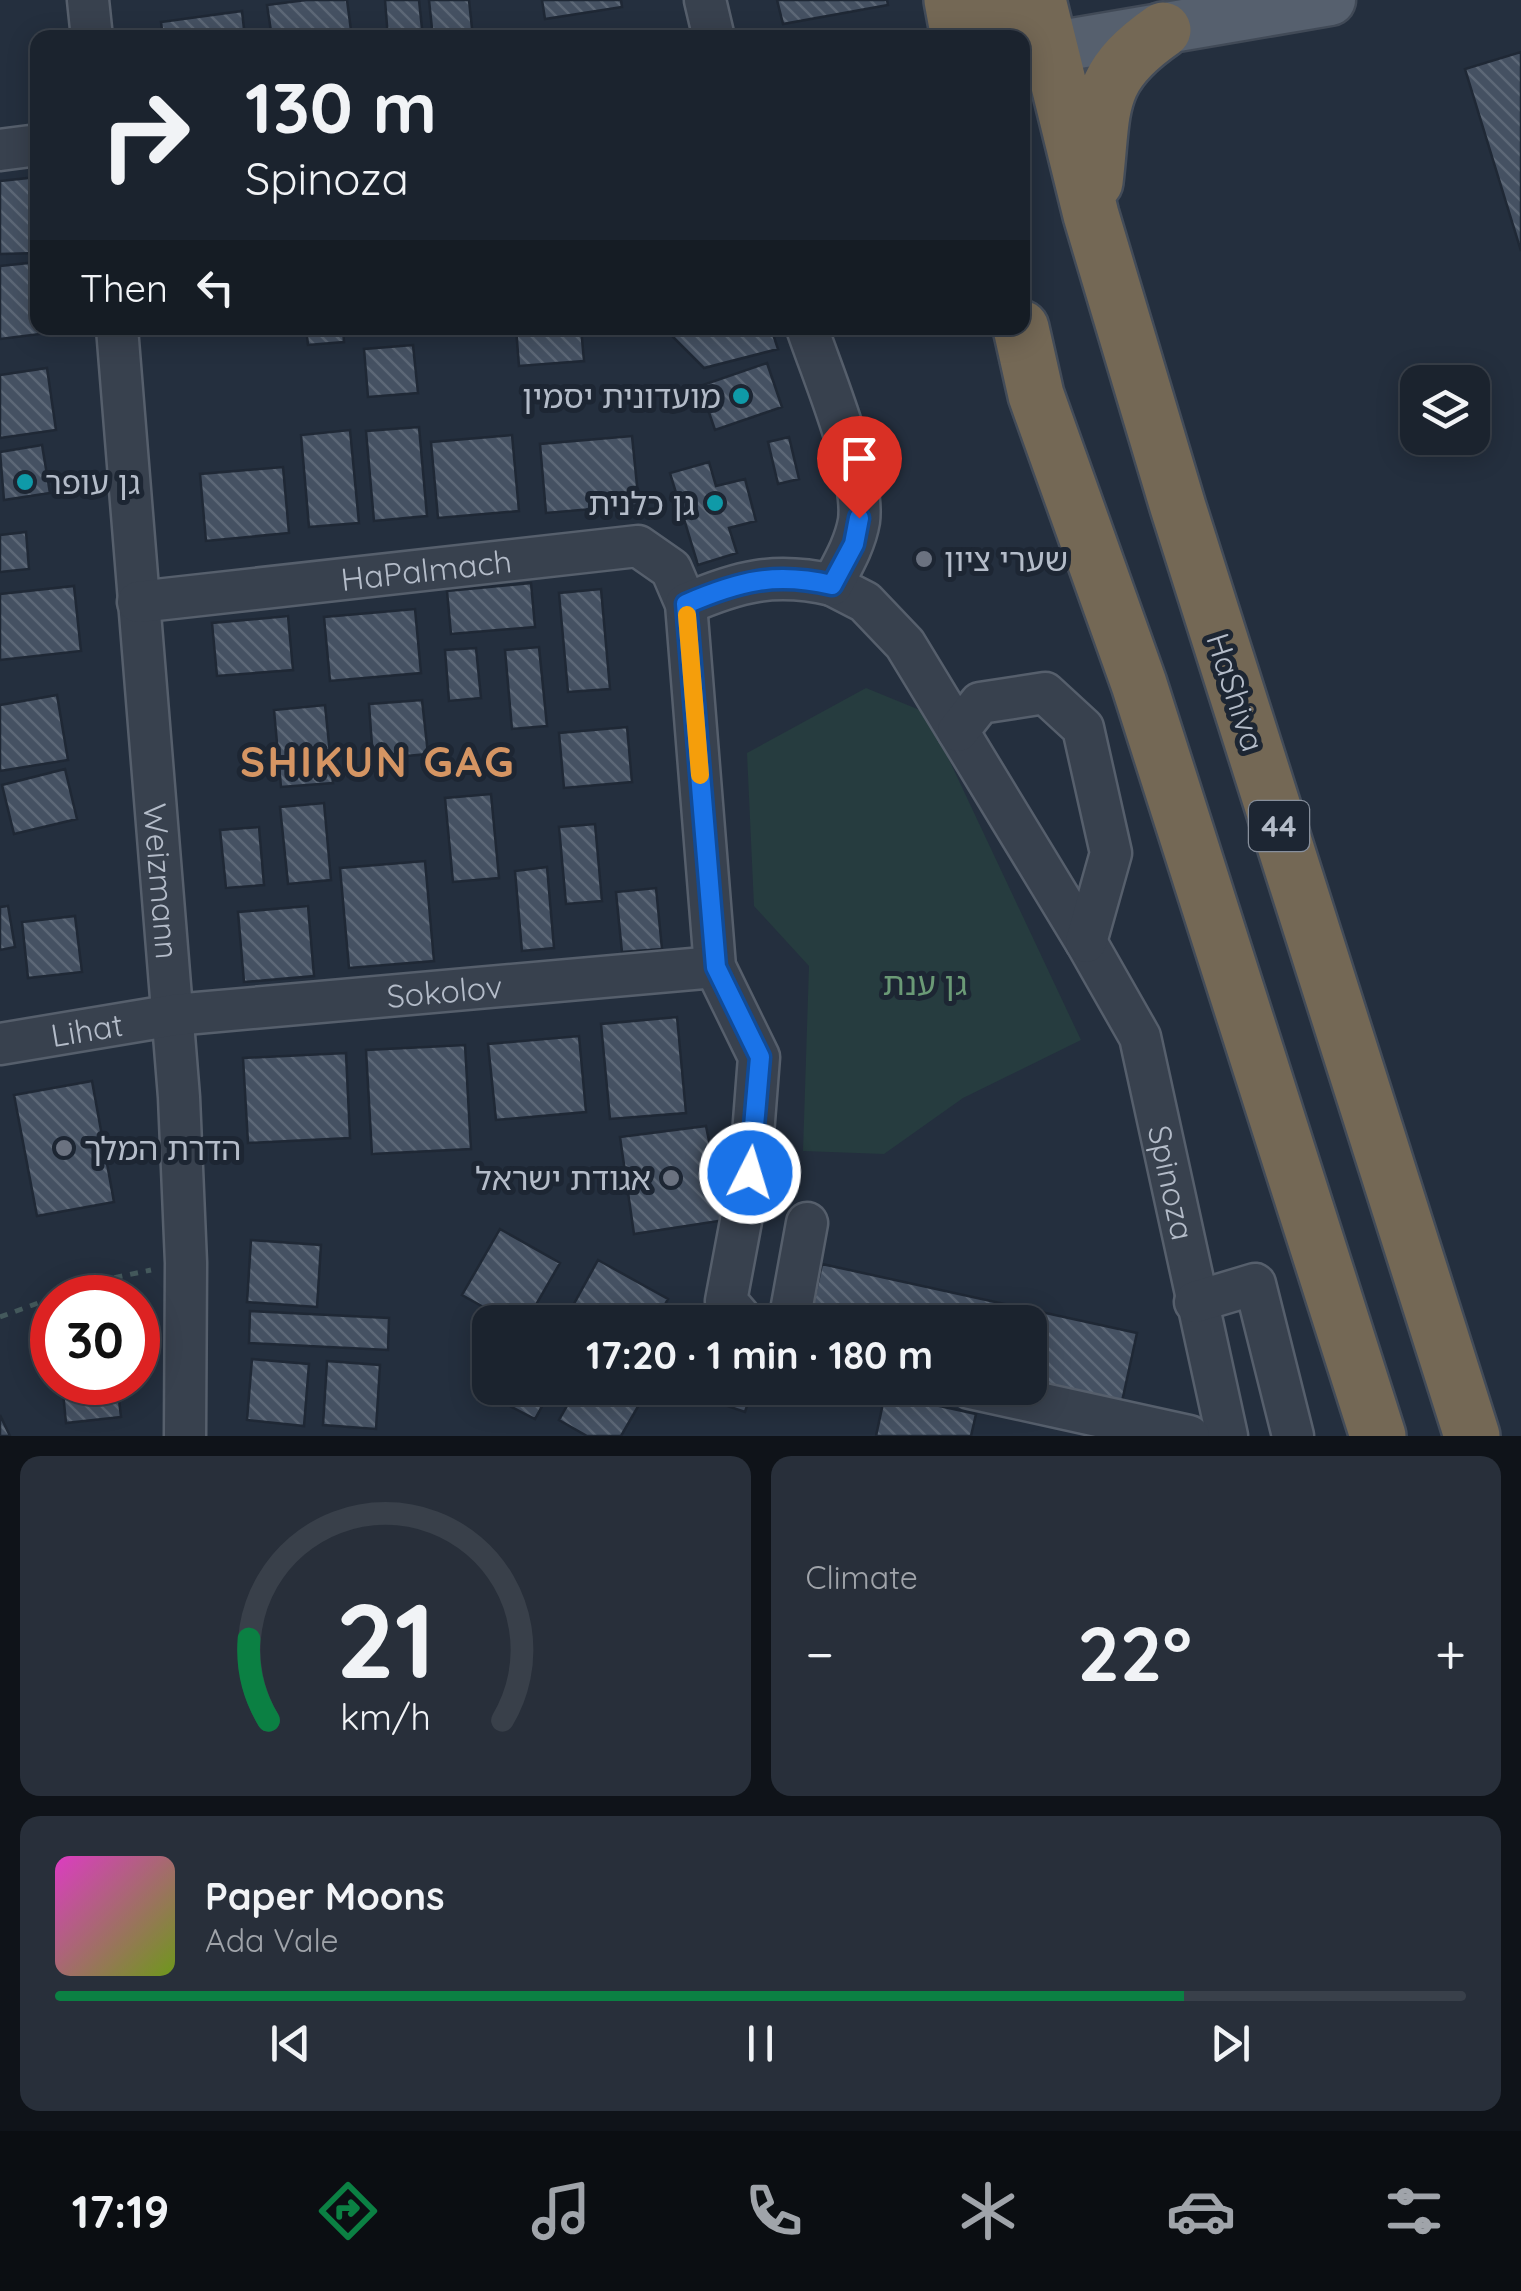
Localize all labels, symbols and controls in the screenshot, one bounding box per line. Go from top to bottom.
text: 130 m [245,63,437,151]
icon: right [80,70,210,200]
text: Spinoza [245,150,409,206]
icon: left [188,260,243,315]
text: Then [80,264,168,312]
map controls [1400,365,1490,455]
button: layers [1400,365,1490,455]
place label: מועדונית יסמין [522,376,721,416]
marker: מועדונית יסמין [730,385,752,407]
pin [817,416,902,519]
icon: arrive [832,431,887,486]
place label: גן עופר [45,462,140,502]
marker: גן עופר [14,471,36,493]
place label: גן כלנית [588,483,695,523]
marker: גן כלנית [704,492,726,514]
place label: שערי ציון [944,539,1068,579]
street label: HaPalmach [339,540,514,599]
marker: שערי ציון [913,548,935,570]
street label: HaShiva [1198,628,1274,756]
district label: SHIKUN GAG [240,735,516,788]
road number: 44 [1249,801,1309,851]
street label: Weizmann [135,802,188,961]
park label: גן ענת [883,963,967,1003]
street label: Sokolov [385,966,504,1016]
street label: Lihat [48,1004,126,1055]
position arrow [698,1121,802,1225]
street label: Spinoza [1140,1121,1204,1244]
place label: הדרת המלך [84,1128,241,1168]
marker: הדרת המלך [53,1137,75,1159]
place label: אגודת ישראל [475,1158,651,1198]
marker: אגודת ישראל [660,1167,682,1189]
speed limit sign: 30 [30,1275,160,1405]
text: 17:20 · 1 min · 180 m [586,1331,933,1379]
text: Climate [806,1557,918,1597]
text: 21 [335,1574,435,1704]
text: 22° [1077,1606,1192,1700]
text: − [806,1619,834,1688]
text: + [1435,1619,1466,1688]
text: km/h [340,1694,431,1739]
text: Paper Moons [205,1872,445,1920]
text: Ada Vale [205,1920,339,1960]
icon: previous [263,2016,318,2071]
icon: pause [733,2016,788,2071]
icon: next [1203,2016,1258,2071]
icon: directions [313,2176,383,2246]
icon: music [526,2176,596,2246]
icon: phone [739,2176,809,2246]
icon: climate [953,2176,1023,2246]
icon: car [1166,2176,1236,2246]
icon: filters [1379,2176,1449,2246]
text: 17:19 [72,2183,169,2239]

